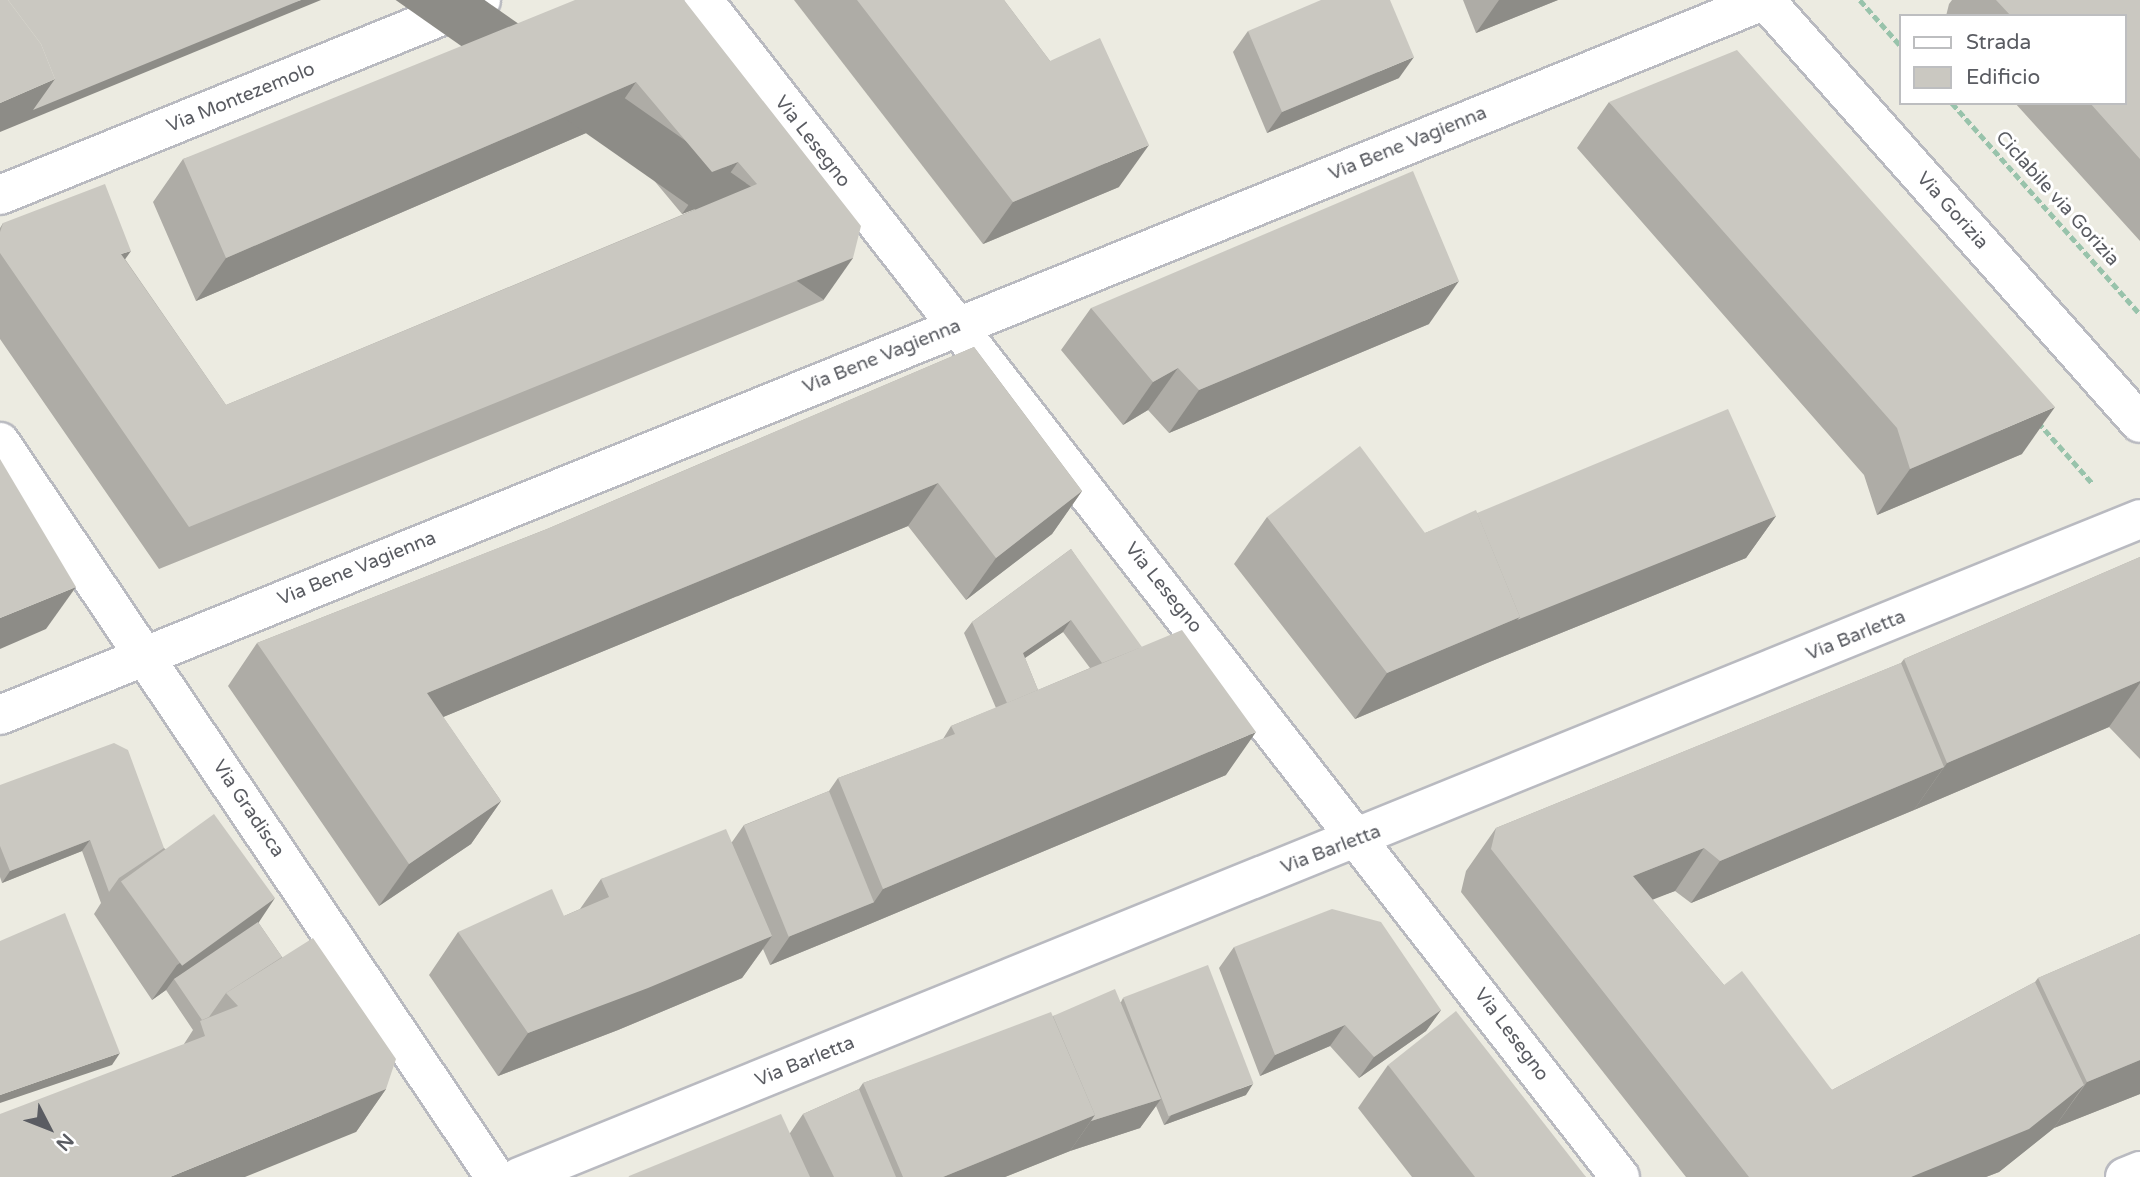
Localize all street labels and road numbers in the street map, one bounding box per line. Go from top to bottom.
street label: Via Montezemolo [164,58,318,138]
street label: Via Lesegno [769,92,855,192]
street label: Via Bene Vagienna [1326,102,1490,186]
street label: Ciclabile via Gorizia [1990,127,2124,271]
street label: Via Gorizia [1911,168,1993,254]
street label: Via Bene Vagienna [800,315,964,399]
street label: Via Bene Vagienna [275,527,439,611]
street label: Via Lesegno [1120,538,1206,638]
street label: Via Barletta [1803,606,1909,666]
street label: Via Gradisca [207,756,289,862]
street label: Via Barletta [1278,821,1384,879]
street label: Via Lesegno [1469,984,1553,1086]
street label: Via Barletta [752,1032,858,1092]

